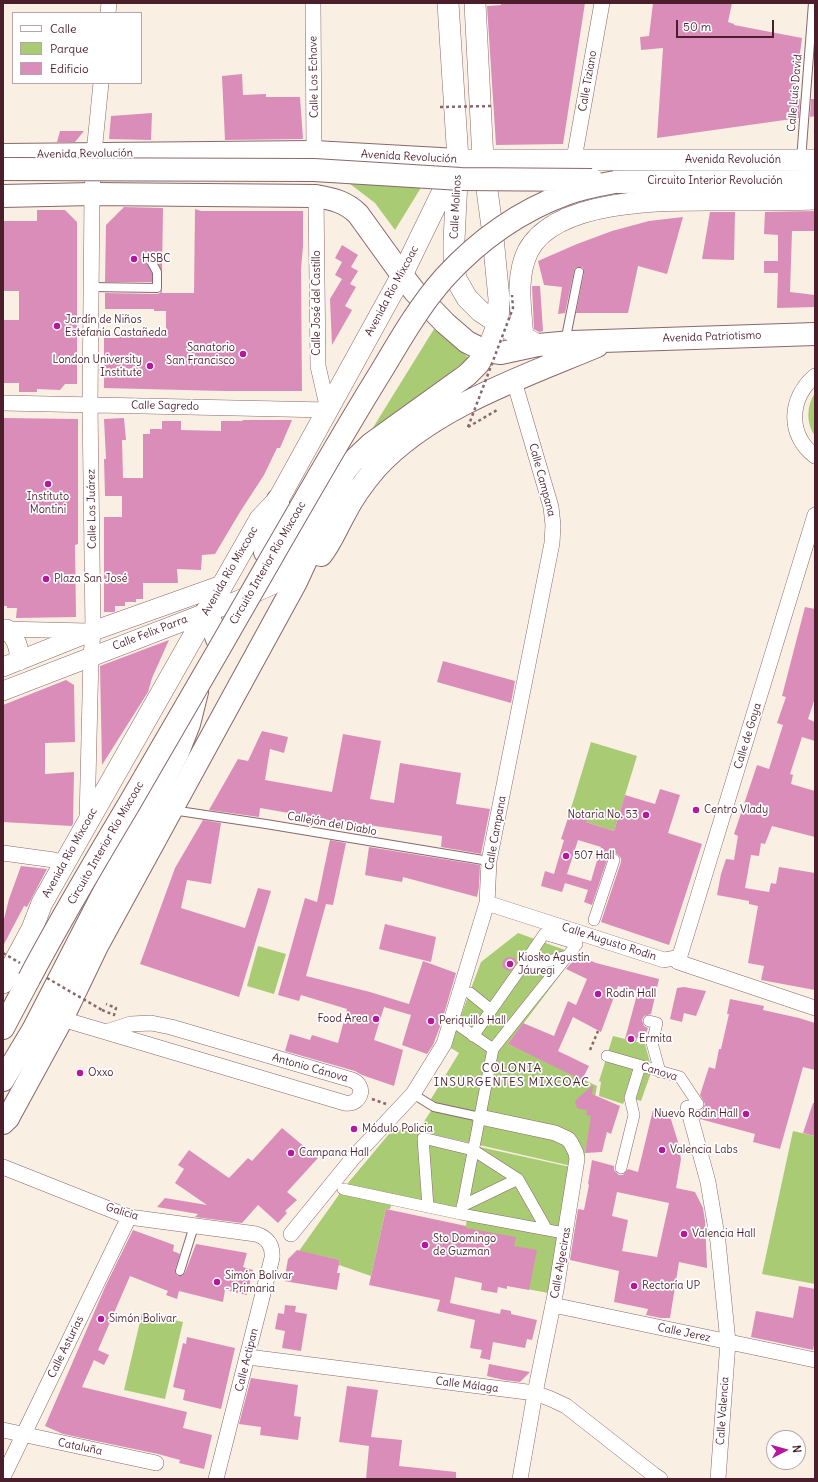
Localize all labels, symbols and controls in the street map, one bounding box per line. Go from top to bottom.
legend [12,12,142,84]
scale bar [678,12,776,38]
text: 50 m [683,19,711,34]
text: Calle [50,21,77,36]
street label: Calle Los Echave [307,36,321,118]
text: Parque [50,41,89,56]
street label: Calle Tiziano [576,49,600,113]
street label: Calle Luis David [785,54,805,132]
text: Edificio [50,61,89,76]
street label: Avenida Revolución [37,147,133,161]
street label: Avenida Revolución [361,148,457,166]
street label: Avenida Revolución [685,153,781,167]
street label: Calle Molinos [448,174,464,240]
street label: Circuito Interior Revolución [647,174,783,188]
street label: Avenida Río Mixcoac [363,243,421,339]
street label: Calle José del Castillo [310,250,324,356]
place label: HSBC [142,252,170,266]
marker: HSBC [129,254,139,264]
place label: Jardín de Niños Estefanía Castañeda [65,313,167,339]
marker: Jardín de Niños Estefanía Castañeda [52,321,62,331]
street label: Avenida Patriotismo [662,329,762,345]
place label: Sanatorio San Francisco [166,341,235,367]
marker: Sanatorio San Francisco [238,349,248,359]
place label: London University Institute [53,353,142,379]
marker: London University Institute [145,361,155,371]
street label: Calle Sagredo [131,399,199,413]
street label: Calle Campana [526,442,558,518]
street label: Calle Los Juárez [85,469,99,549]
marker: Instituto Montini [43,479,53,489]
place label: Instituto Montini [27,490,69,516]
street label: Circuito Interior Río Mixcoac [227,499,309,627]
street label: Avenida Río Mixcoac [199,524,261,618]
place label: Plaza San José [54,572,128,586]
marker: Plaza San José [41,574,51,584]
street label: Calle Felix Parra [111,613,189,653]
street label: Calle de Goya [732,701,764,771]
street label: Circuito Interior Río Mixcoac [65,779,147,907]
street label: Calle Campana [483,795,509,871]
place label: Centro Vlady [704,803,768,817]
marker: Centro Vlady [691,805,701,815]
street label: Avenida Río Mixcoac [40,806,100,900]
place label: Notaria No. 53 [567,808,638,822]
street label: Callejón del Diablo [286,810,378,838]
marker: Notaria No. 53 [641,810,651,820]
place label: 507 Hall [574,849,615,863]
marker: 507 Hall [561,851,571,861]
street label: Calle Augusto Rodin [560,920,658,964]
place label: Kiosko Agustín Jáuregi [518,951,590,977]
marker: Kiosko Agustín Jáuregi [505,959,515,969]
place label: Rodin Hall [606,987,656,1001]
marker: Rodin Hall [593,989,603,999]
place label: Food Area [317,1012,368,1026]
marker: Food Area [371,1014,381,1024]
place label: Periquillo Hall [439,1014,506,1028]
marker: Periquillo Hall [426,1016,436,1026]
place label: Ermita [639,1032,672,1046]
marker: Ermita [626,1034,636,1044]
street label: Antonio Cánova [271,1051,349,1085]
street label: Canova [639,1060,679,1084]
district label: COLONIA INSURGENTES MIXCOAC [434,1062,590,1090]
place label: Oxxo [88,1066,113,1080]
marker: Oxxo [75,1068,85,1078]
place label: Nuevo Rodin Hall [654,1107,738,1121]
marker: Nuevo Rodin Hall [741,1109,751,1119]
place label: Módulo Policia [362,1122,433,1136]
marker: Módulo Policia [349,1124,359,1134]
place label: Valencia Labs [670,1143,738,1157]
marker: Valencia Labs [657,1145,667,1155]
place label: Campana Hall [299,1146,369,1160]
marker: Campana Hall [286,1148,296,1158]
street label: Galicia [104,1201,140,1223]
street label: Calle Algeciras [548,1226,574,1300]
place label: Valencia Hall [692,1227,756,1241]
marker: Valencia Hall [679,1229,689,1239]
place label: Sto Domingo de Guzman [433,1232,496,1258]
marker: Sto Domingo de Guzman [420,1240,430,1250]
place label: Simón Bolivar - Primaria [225,1269,293,1295]
marker: Simón Bolivar - Primaria [212,1277,222,1287]
place label: Rectoría UP [642,1279,700,1293]
marker: Rectoría UP [629,1281,639,1291]
place label: Simón Bolivar [109,1312,177,1326]
street label: Calle Asturias [45,1314,87,1380]
marker: Simón Bolivar [96,1314,106,1324]
street label: Calle Jerez [656,1321,712,1345]
street label: Calle Actipan [233,1327,261,1393]
street label: Calle Málaga [435,1375,499,1395]
street label: Calle Valencia [714,1376,732,1446]
north arrow [766,1430,806,1470]
street label: Cataluña [57,1436,103,1458]
text: N [790,1444,804,1453]

